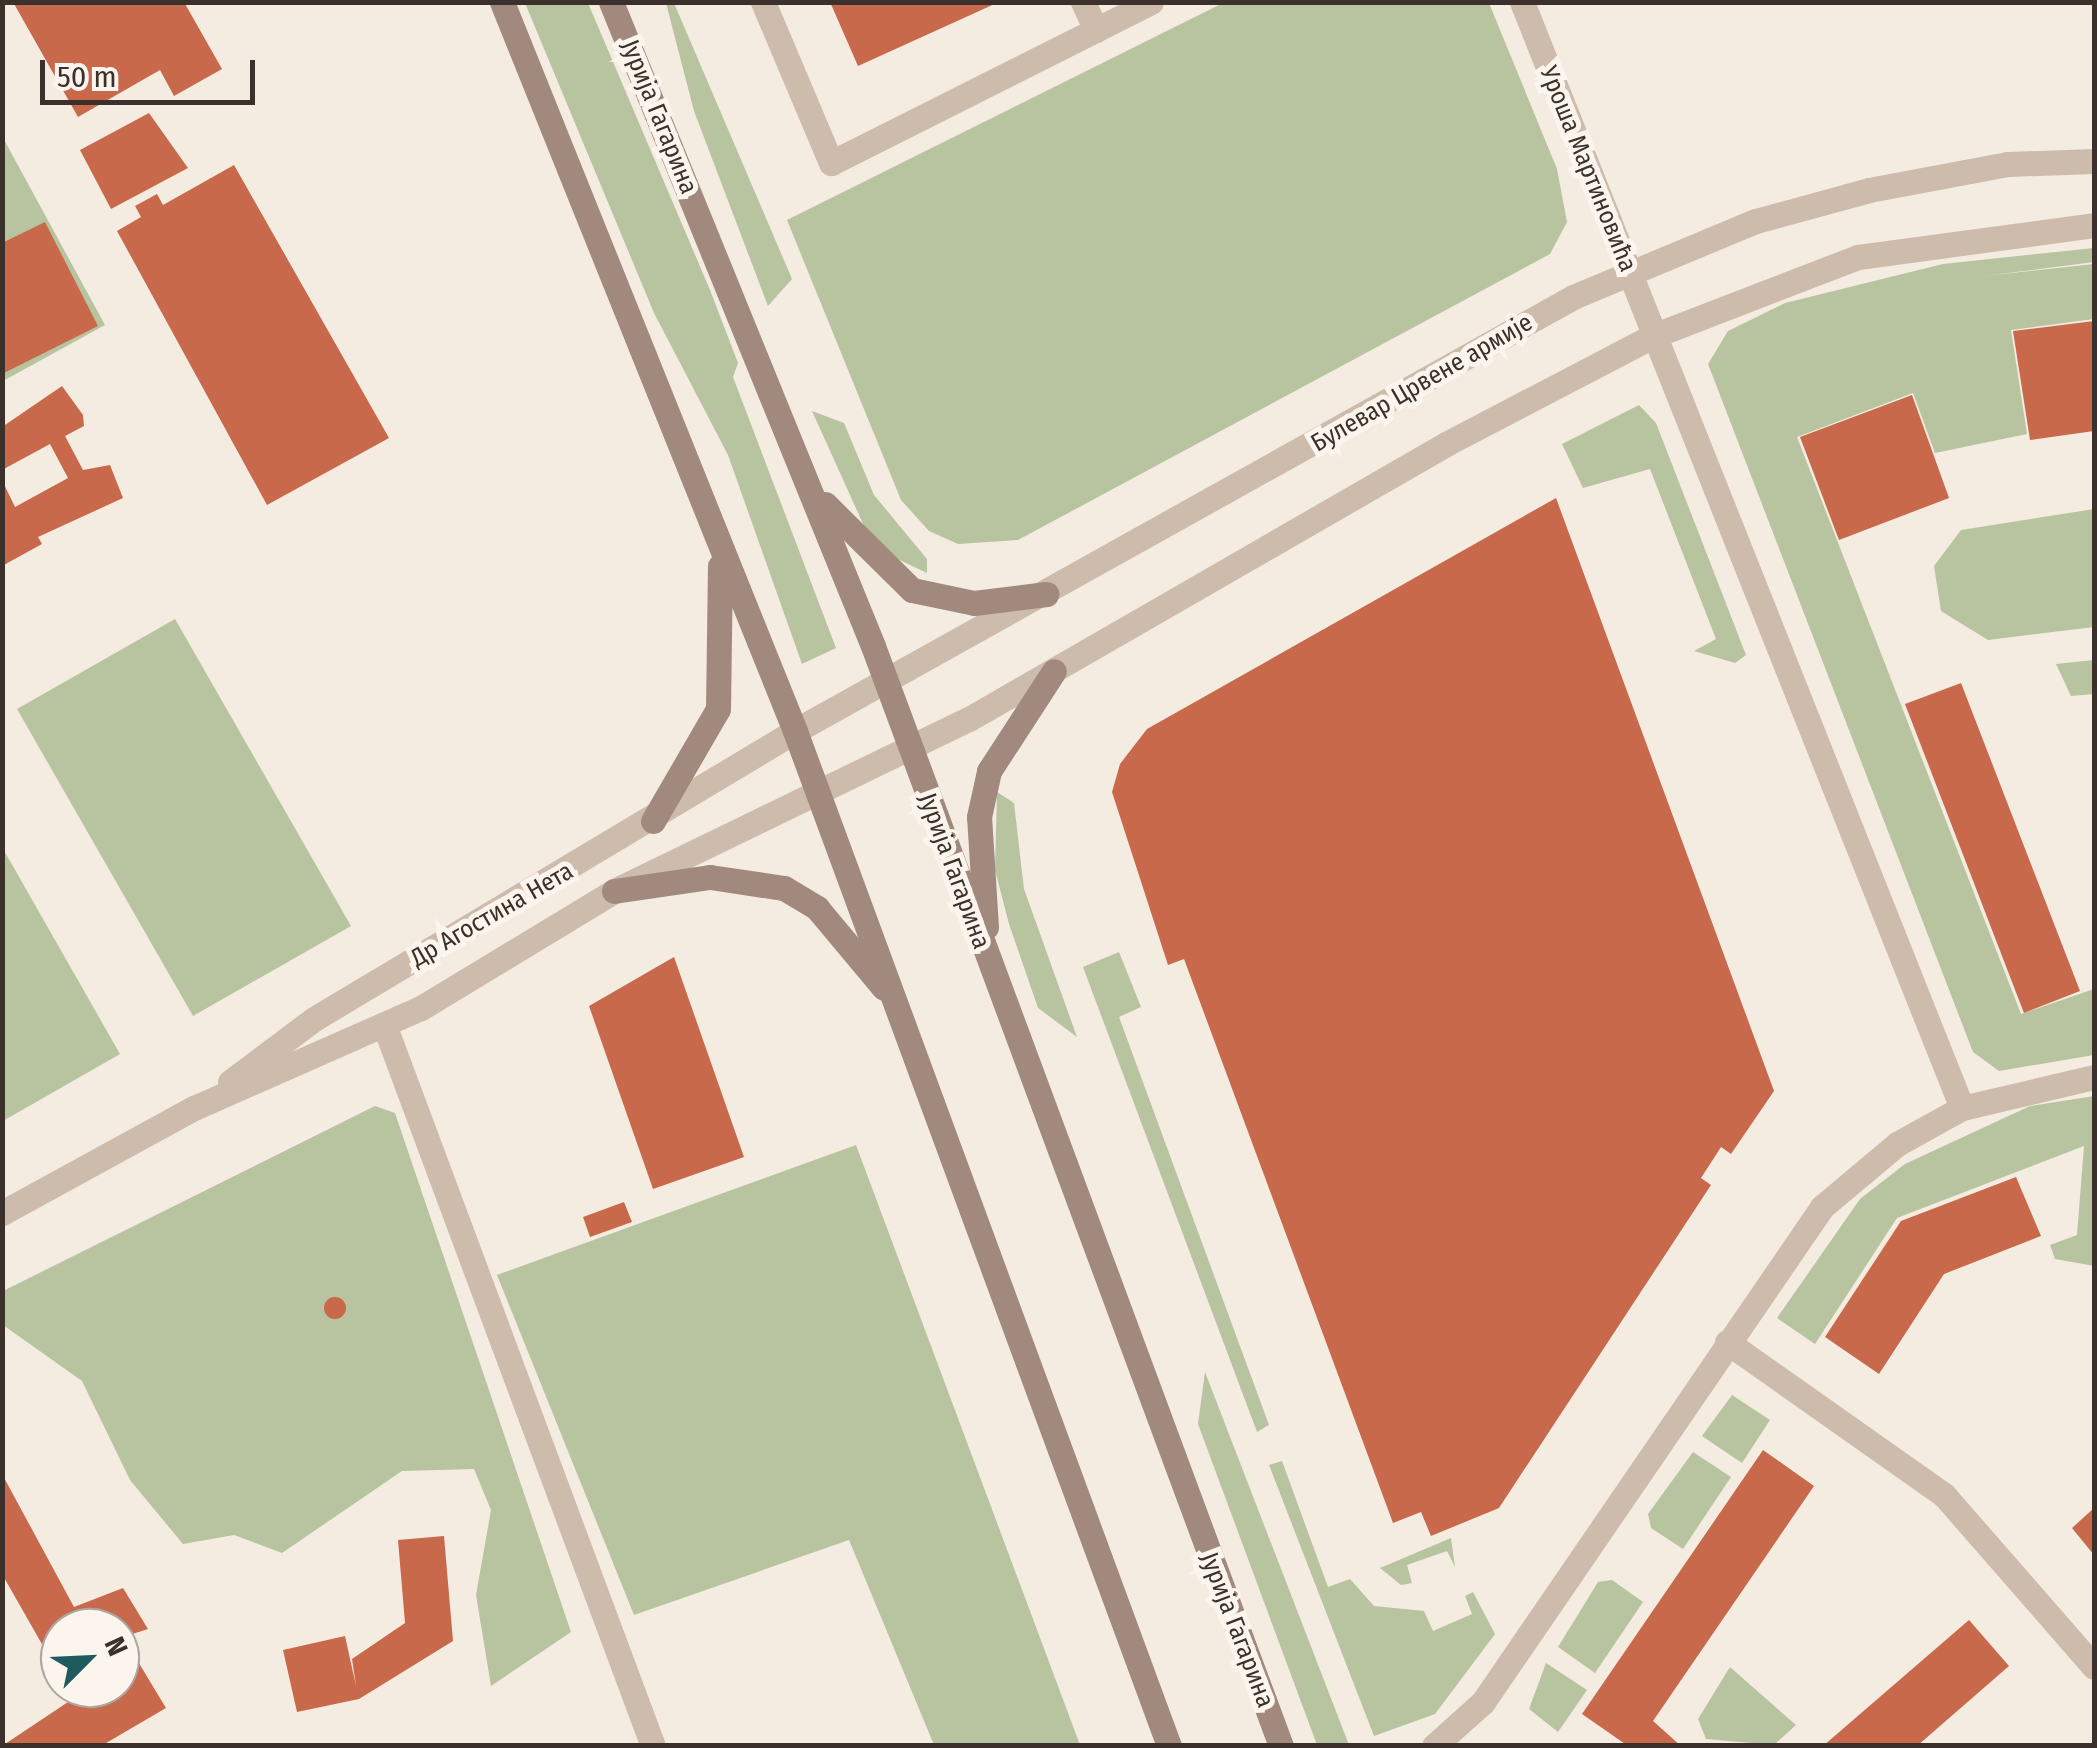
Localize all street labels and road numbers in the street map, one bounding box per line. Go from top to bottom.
street label: Јурија Гагарина [614,36,704,198]
street label: Уроша Мартиновића [1533,62,1643,276]
street label: Булевар Црвене армије [1306,307,1538,459]
street label: Јурија Гагарина [912,789,996,953]
street label: Др Агостина Нета [405,856,579,974]
street label: Јурија Гагарина [1194,1548,1280,1712]

